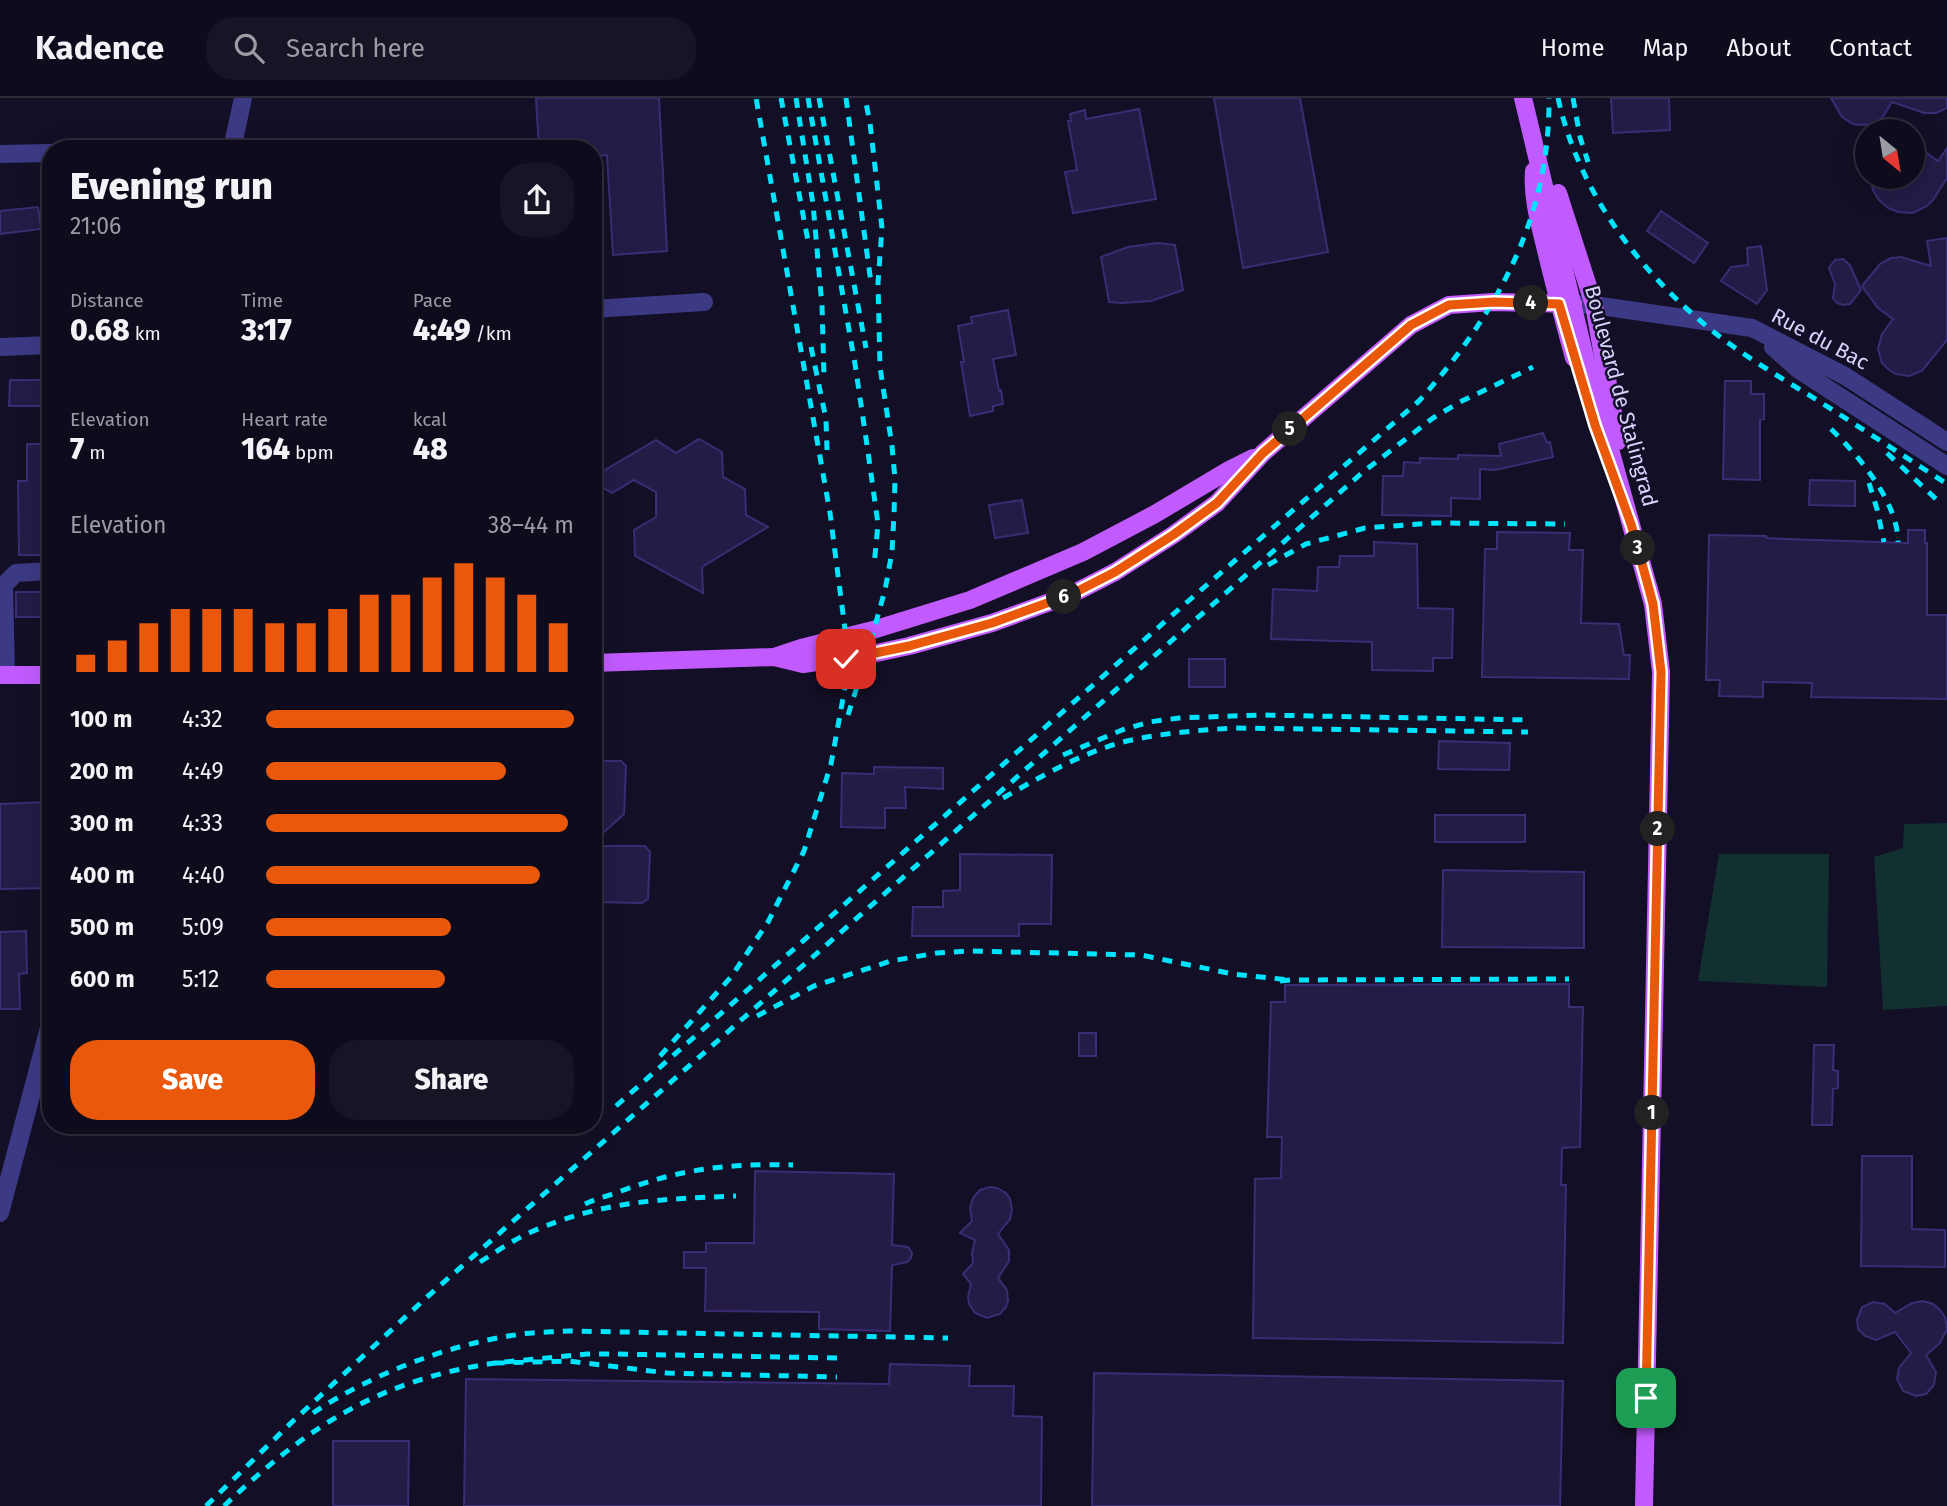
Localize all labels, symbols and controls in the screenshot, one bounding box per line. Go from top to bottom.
search box [206,17,696,80]
text: Kadence [35,28,164,68]
icon: search [230,29,268,67]
text: Search here [286,33,425,64]
text: Home [1541,34,1605,62]
text: Map [1643,34,1689,62]
text: About [1727,34,1791,62]
text: Contact [1829,34,1912,62]
north arrow [1855,119,1925,189]
map controls [1855,119,1925,189]
text: Evening run [70,163,273,209]
button: share [500,163,574,237]
text: 21:06 [70,212,121,240]
street label: Boulevard de Stalingrad [1579,283,1663,509]
pin: 4 [1514,286,1548,320]
text: Distance [70,289,144,312]
text: Time [241,289,283,312]
text: Pace [413,289,452,312]
text: 4 [1525,291,1536,314]
street label: Rue du Bac [1767,303,1873,375]
text: 0.68 [70,312,130,348]
text: 3:17 [241,312,292,348]
text: 4:49 [413,312,471,348]
text: km [130,322,161,345]
text: /km [471,322,512,345]
text: Elevation [70,408,150,431]
text: Heart rate [241,408,328,431]
text: kcal [413,408,447,431]
pin: 5 [1272,412,1308,446]
text: 5 [1284,417,1295,440]
text: 7 [70,431,84,467]
text: 164 [241,431,290,467]
text: 48 [413,431,448,467]
text: m [84,441,106,464]
text: bpm [290,441,334,464]
text: Elevation [70,511,166,539]
text: 38–44 m [488,511,574,539]
pin: 3 [1620,531,1656,566]
text: 3 [1633,536,1642,559]
pin: 6 [1046,580,1082,614]
text: 6 [1058,585,1069,608]
pin [816,629,876,689]
icon: check [827,640,865,678]
text: 100 m [70,705,132,733]
text: 4:32 [182,705,223,733]
text: 200 m [70,757,134,785]
text: 4:49 [182,757,224,785]
text: 300 m [70,809,134,837]
text: 4:33 [182,809,223,837]
pin: 2 [1640,812,1676,846]
text: 2 [1653,817,1662,840]
text: 400 m [70,861,135,889]
text: 4:40 [182,861,225,889]
text: 500 m [70,913,134,941]
text: 5:09 [182,913,224,941]
text: 600 m [70,965,135,993]
text: 5:12 [182,965,219,993]
button: Save [70,1040,315,1120]
button: Share [329,1040,574,1120]
pin: 1 [1634,1096,1670,1130]
text: 1 [1647,1101,1656,1124]
pin [1616,1368,1676,1428]
icon: arrive [1627,1379,1665,1417]

